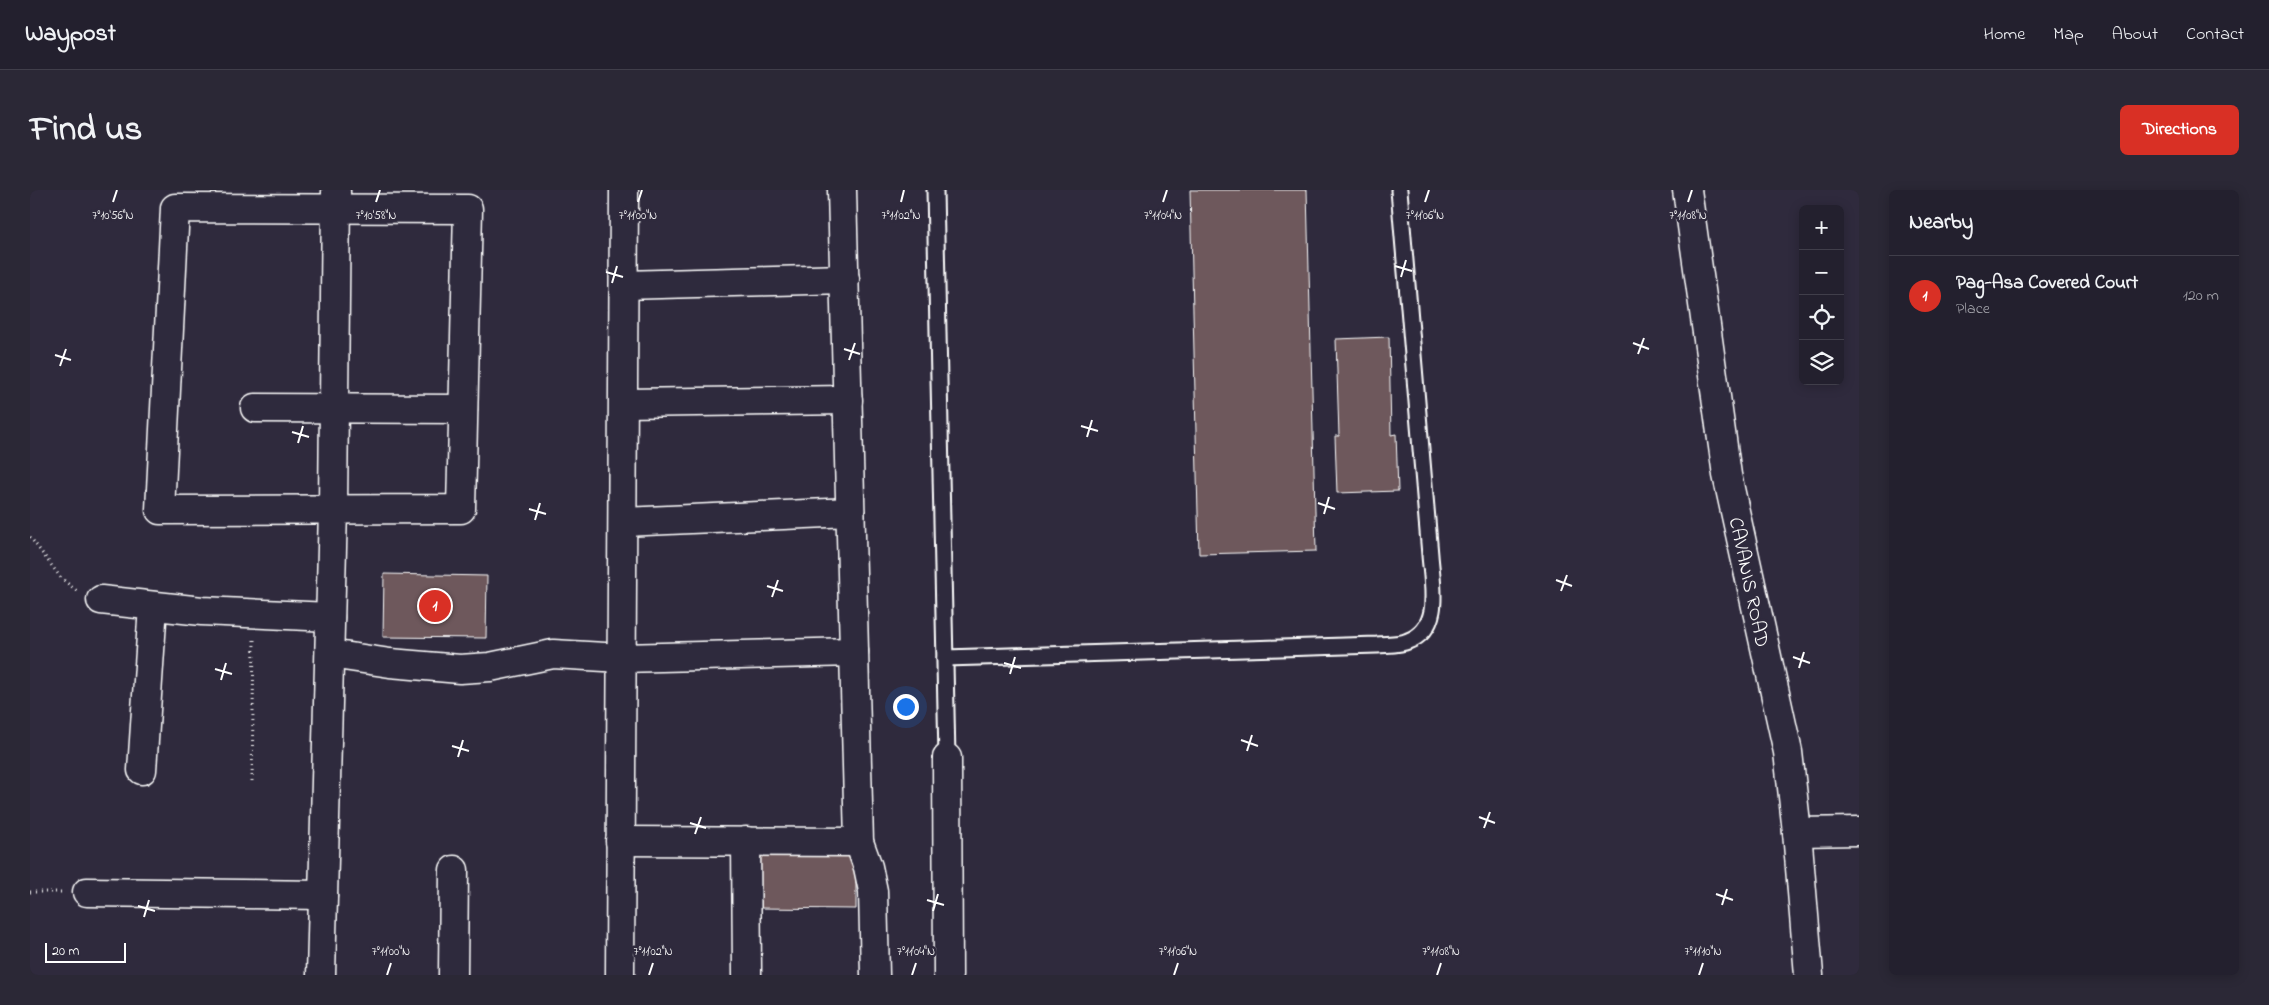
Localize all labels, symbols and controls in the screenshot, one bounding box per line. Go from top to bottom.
text: Waypost [25,17,116,52]
text: Home [1984,22,2025,48]
text: Map [2053,22,2084,48]
text: About [2112,22,2158,48]
text: Contact [2186,22,2244,48]
text: Find us [30,105,142,156]
button: Directions [2120,105,2239,155]
map controls [1799,205,1844,385]
button: + [1799,205,1844,250]
text: 7°10'56"N [92,207,134,225]
text: 7°10'58"N [356,207,396,225]
text: 7°11'00"N [619,207,657,225]
text: 7°11'02"N [881,207,921,225]
text: 7°11'04"N [1144,207,1182,225]
text: 7°11'06"N [1406,207,1444,225]
text: 7°11'08"N [1669,207,1707,225]
text: Nearby [1909,208,1973,238]
button: − [1799,250,1844,295]
text: Pag-Asa Covered Court [1956,270,2138,297]
text: 1 [1922,284,1928,308]
text: 120 m [2183,284,2219,308]
button: locate [1799,295,1844,340]
text: Place [1956,297,1990,321]
button: layers [1799,340,1844,385]
street label: CAVANIS ROAD [1720,515,1776,650]
pin: 1 [419,587,451,625]
your location [893,694,919,720]
scale bar [45,940,126,963]
text: 20 m [52,941,79,962]
text: 7°11'00"N [372,943,410,961]
text: 7°11'02"N [633,943,673,961]
text: 7°11'04"N [897,943,935,961]
text: 7°11'06"N [1159,943,1197,961]
text: 7°11'08"N [1422,943,1460,961]
text: 7°11'10"N [1685,943,1721,961]

